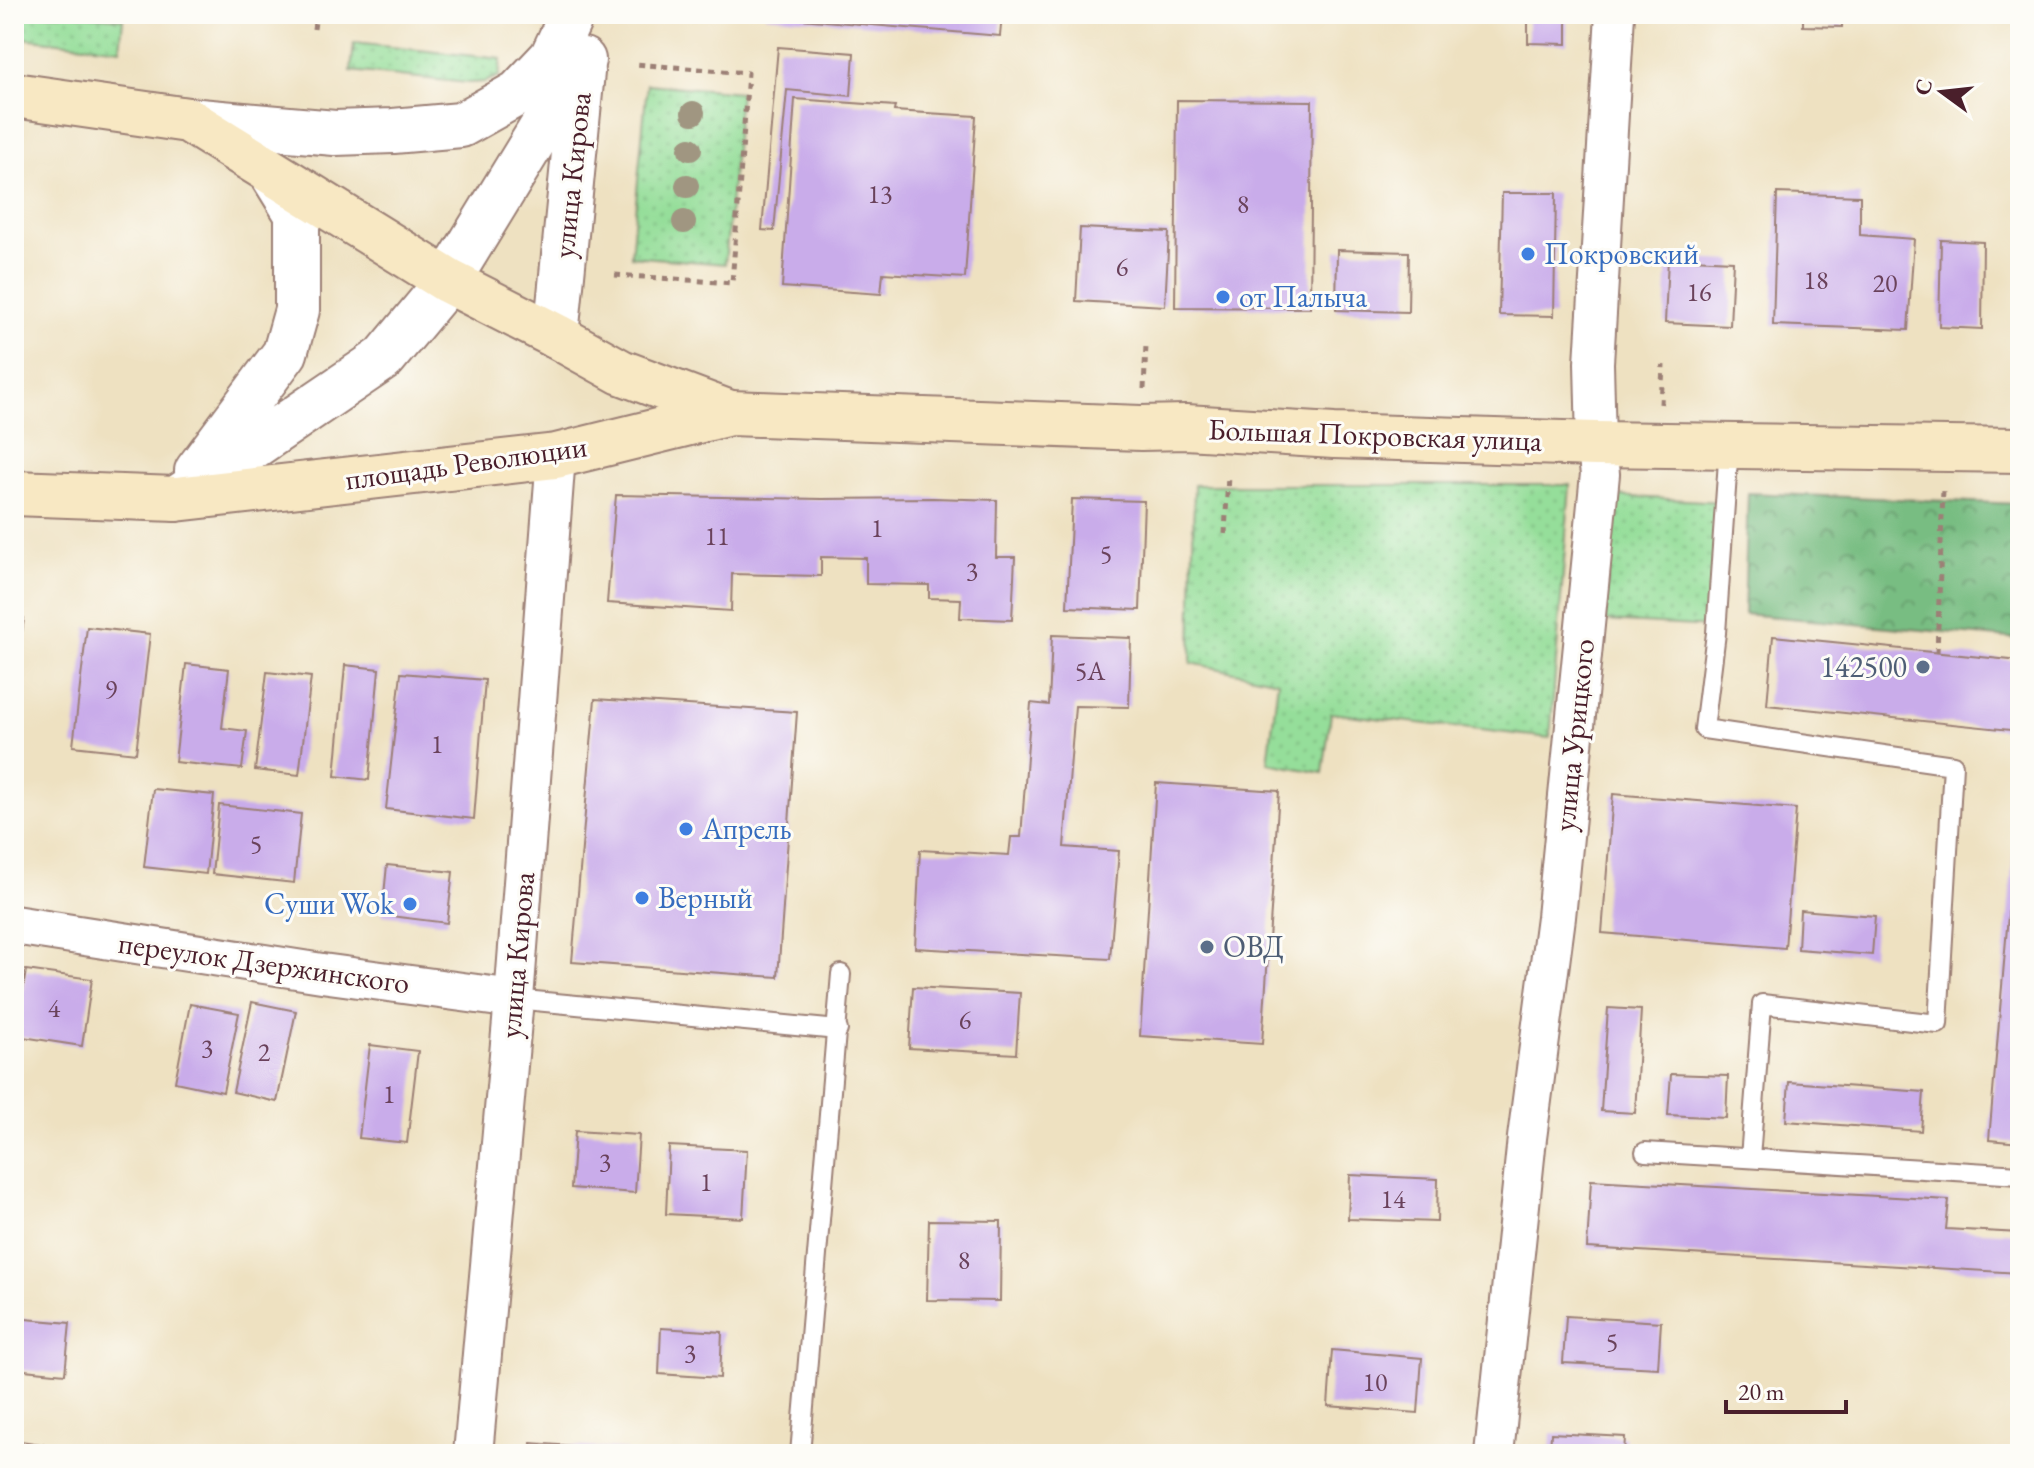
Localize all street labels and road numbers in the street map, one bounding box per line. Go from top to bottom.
street label: улица Кирова [543,90,600,260]
street label: Большая Покровская улица [1207,409,1543,460]
street label: площадь Революции [343,426,589,499]
street label: улица Урицкого [1544,637,1603,833]
street label: улица Кирова [490,870,543,1040]
street label: переулок Дзержинского [116,923,412,1002]

